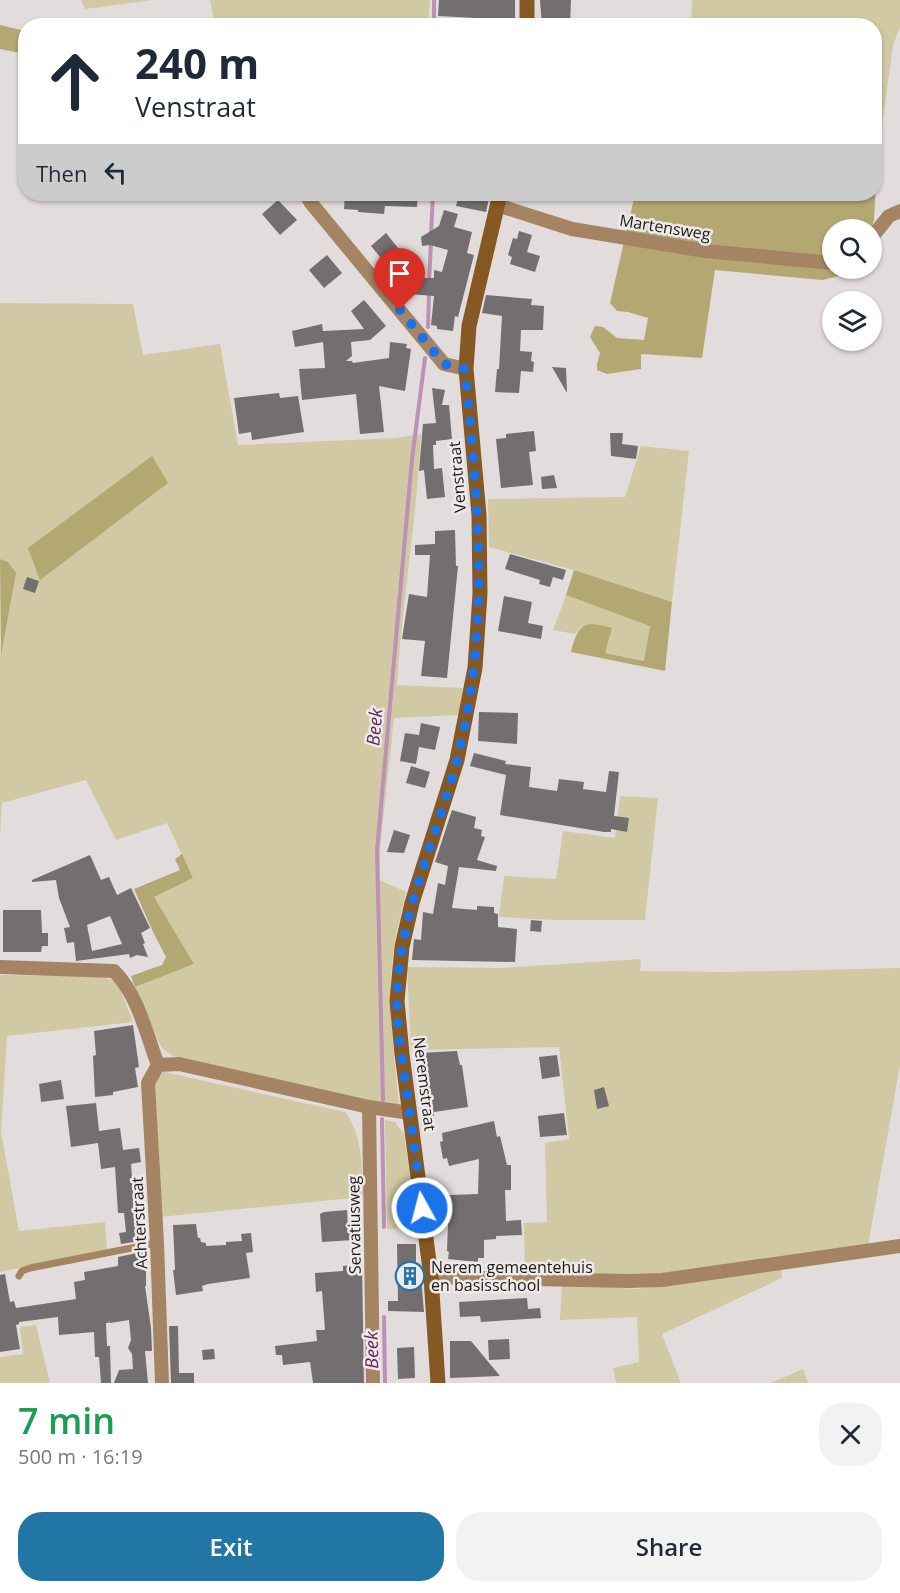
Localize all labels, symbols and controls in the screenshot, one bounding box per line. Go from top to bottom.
text: 240 m [135,34,259,91]
icon: ahead [36,42,114,120]
text: Venstraat [135,88,256,125]
icon: left [99,156,132,189]
text: Then [36,158,87,188]
street label: Martensweg [618,209,712,245]
map controls [822,219,882,351]
button: search [822,219,882,279]
pin [374,248,425,310]
icon: arrive [383,257,416,290]
button: layers [822,291,882,351]
street label: Venstraat [443,440,471,514]
water label: Beek [360,706,388,747]
street label: Neremstraat [408,1036,442,1133]
street label: Servatiusweg [342,1175,366,1274]
street label: Achterstraat [126,1176,152,1270]
position arrow [390,1176,454,1240]
place label: Nerem gemeentehuis en basisschool [431,1256,593,1296]
building icon: Nerem gemeentehuis en basisschool [394,1260,426,1292]
water label: Beek [359,1330,383,1369]
text: 7 min [18,1396,115,1445]
button: close [819,1403,882,1466]
text: 500 m · 16:19 [18,1443,143,1470]
button: Exit [18,1512,444,1581]
button: Share [456,1512,882,1581]

